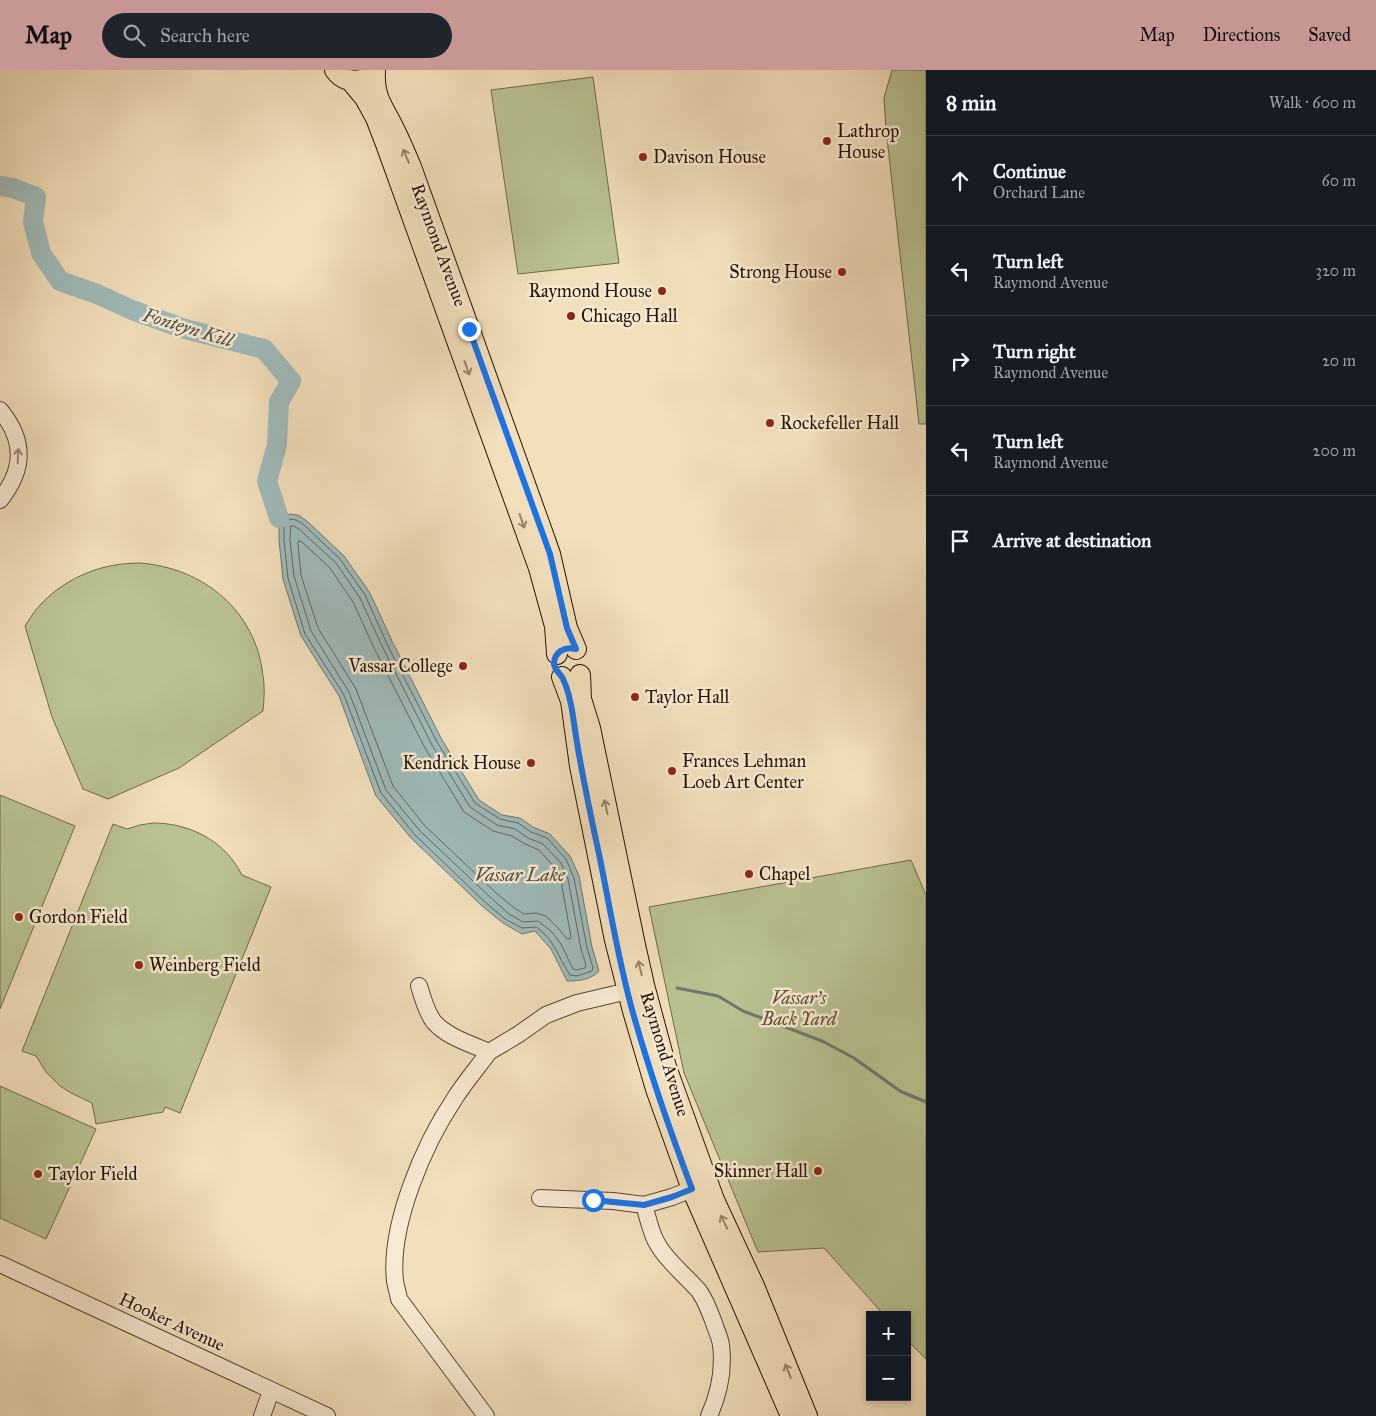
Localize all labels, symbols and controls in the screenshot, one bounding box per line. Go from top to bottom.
search box [102,13,452,58]
text: Map [25,20,72,50]
icon: search [120,21,148,49]
text: Search here [160,24,250,47]
text: Map [1139,24,1175,46]
text: Directions [1203,24,1280,46]
text: Saved [1308,24,1351,46]
text: 8 min [946,90,996,116]
text: Walk · 600 m [1269,93,1356,112]
place label: Lathrop House [837,120,899,163]
marker: Lathrop House [821,135,833,147]
place label: Davison House [653,146,766,168]
one-way arrow [401,149,411,164]
marker: Davison House [637,151,649,163]
text: Continue [993,160,1066,183]
icon: ahead [946,167,974,195]
text: 60 m [1322,171,1356,190]
street label: Raymond Avenue [407,180,471,310]
text: Orchard Lane [993,183,1085,202]
text: Turn left [993,250,1063,273]
icon: left [946,257,974,285]
place label: Strong House [729,261,832,284]
text: 320 m [1316,261,1356,280]
marker: Strong House [836,266,848,278]
text: Raymond Avenue [993,273,1108,292]
place label: Raymond House [528,280,652,302]
marker: Raymond House [656,285,668,297]
water label: Fonteyn Kill [139,303,237,353]
place label: Chicago Hall [581,305,678,328]
marker: Chicago Hall [565,310,577,322]
route end [458,318,481,341]
text: Turn right [993,340,1076,363]
icon: right [946,347,974,375]
text: 20 m [1322,351,1356,370]
one-way arrow [463,360,472,375]
text: Raymond Avenue [993,363,1108,382]
place label: Rockefeller Hall [780,412,899,434]
marker: Rockefeller Hall [764,417,776,429]
text: Turn left [993,430,1063,453]
icon: left [946,437,974,465]
text: 200 m [1313,441,1356,460]
one-way arrow [14,448,23,464]
text: Raymond Avenue [993,453,1108,472]
one-way arrow [518,513,527,528]
icon: arrive [946,527,974,555]
text: Arrive at destination [993,529,1151,552]
place label: Vassar College [347,655,453,678]
marker: Vassar College [457,660,469,672]
place label: Taylor Hall [645,686,730,708]
marker: Taylor Hall [629,691,641,703]
place label: Frances Lehman Loeb Art Center [682,750,806,793]
place label: Kendrick House [402,752,521,774]
marker: Kendrick House [525,757,537,769]
marker: Frances Lehman Loeb Art Center [666,765,678,777]
one-way arrow [601,799,610,815]
water label: Vassar Lake [475,863,566,886]
place label: Chapel [759,863,810,885]
marker: Chapel [743,868,755,880]
place label: Gordon Field [29,906,128,928]
marker: Gordon Field [13,911,25,923]
place label: Weinberg Field [149,954,261,977]
marker: Weinberg Field [133,959,145,971]
one-way arrow [635,961,644,977]
park label: Vassar's Back Yard [761,987,838,1030]
street label: Raymond Avenue [636,989,694,1119]
place label: Skinner Hall [714,1160,808,1182]
place label: Taylor Field [48,1163,138,1185]
marker: Skinner Hall [812,1165,824,1177]
marker: Taylor Field [32,1168,44,1180]
route start [582,1189,605,1212]
one-way arrow [719,1214,729,1229]
street label: Hooker Avenue [116,1288,228,1356]
map controls [866,1311,911,1401]
button: + [866,1311,911,1356]
button: − [866,1356,911,1401]
one-way arrow [783,1364,793,1379]

